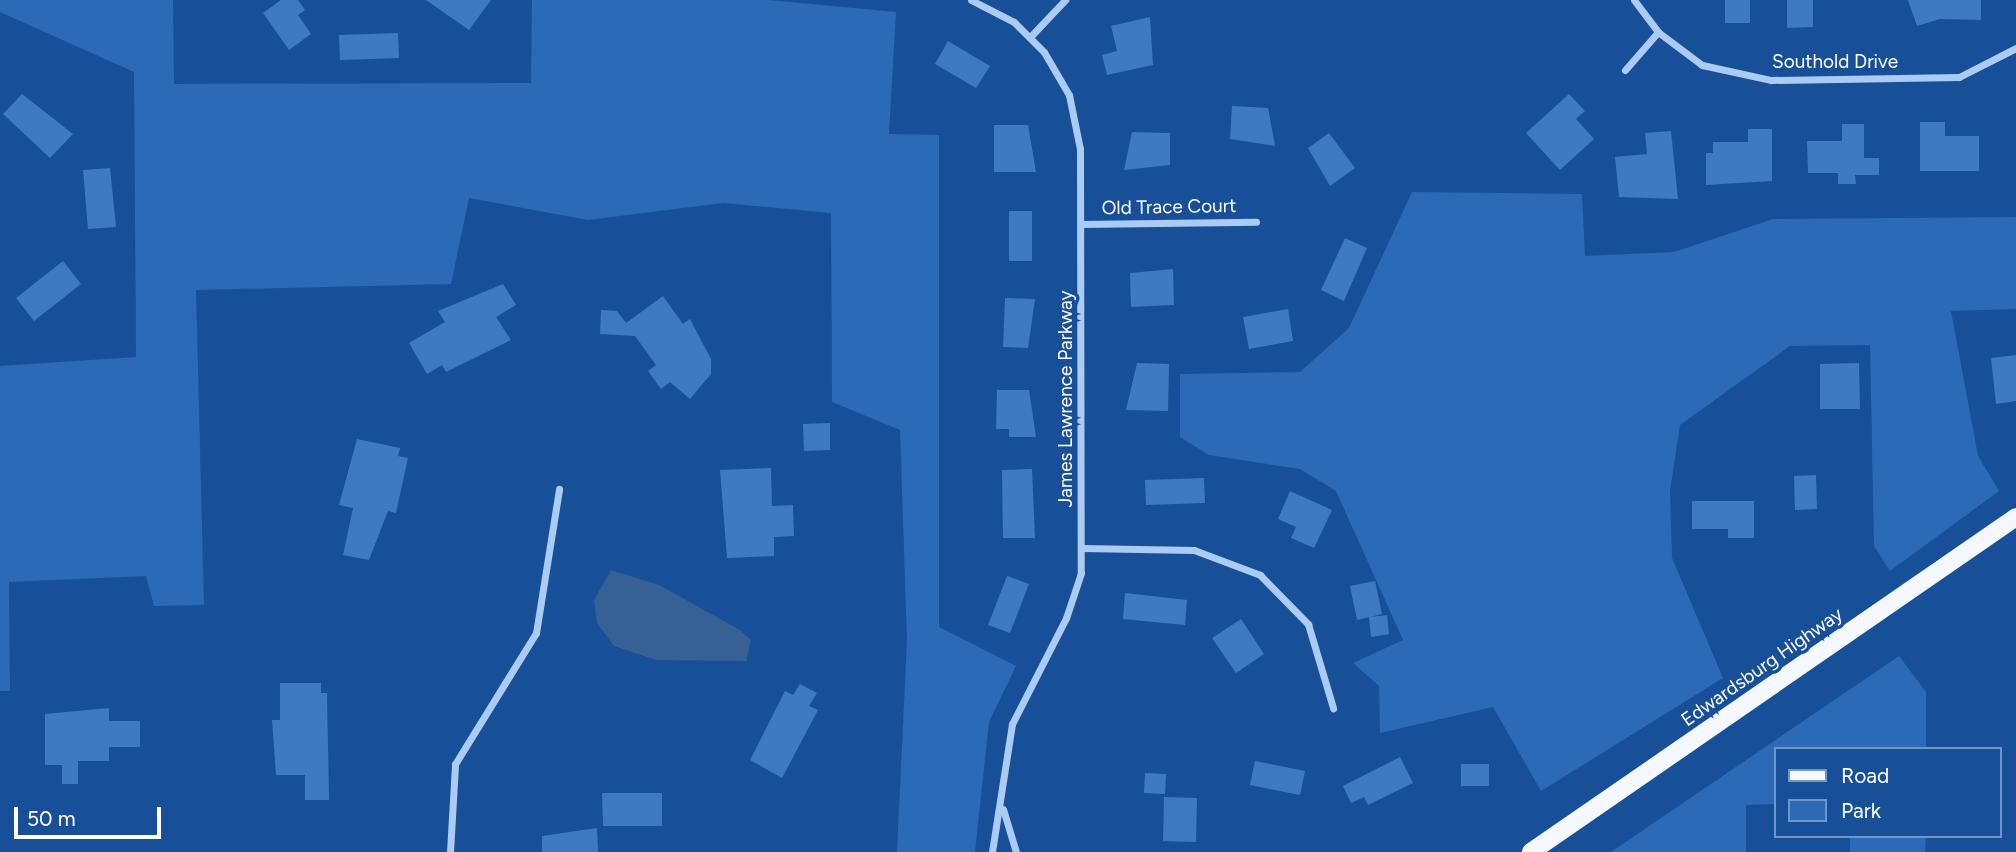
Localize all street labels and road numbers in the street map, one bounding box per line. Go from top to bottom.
street label: Southold Drive [1772,51,1898,73]
street label: Old Trace Court [1101,194,1237,220]
street label: James Lawrence Parkway [1055,291,1077,507]
street label: Edwardsburg Highway [1677,603,1847,731]

